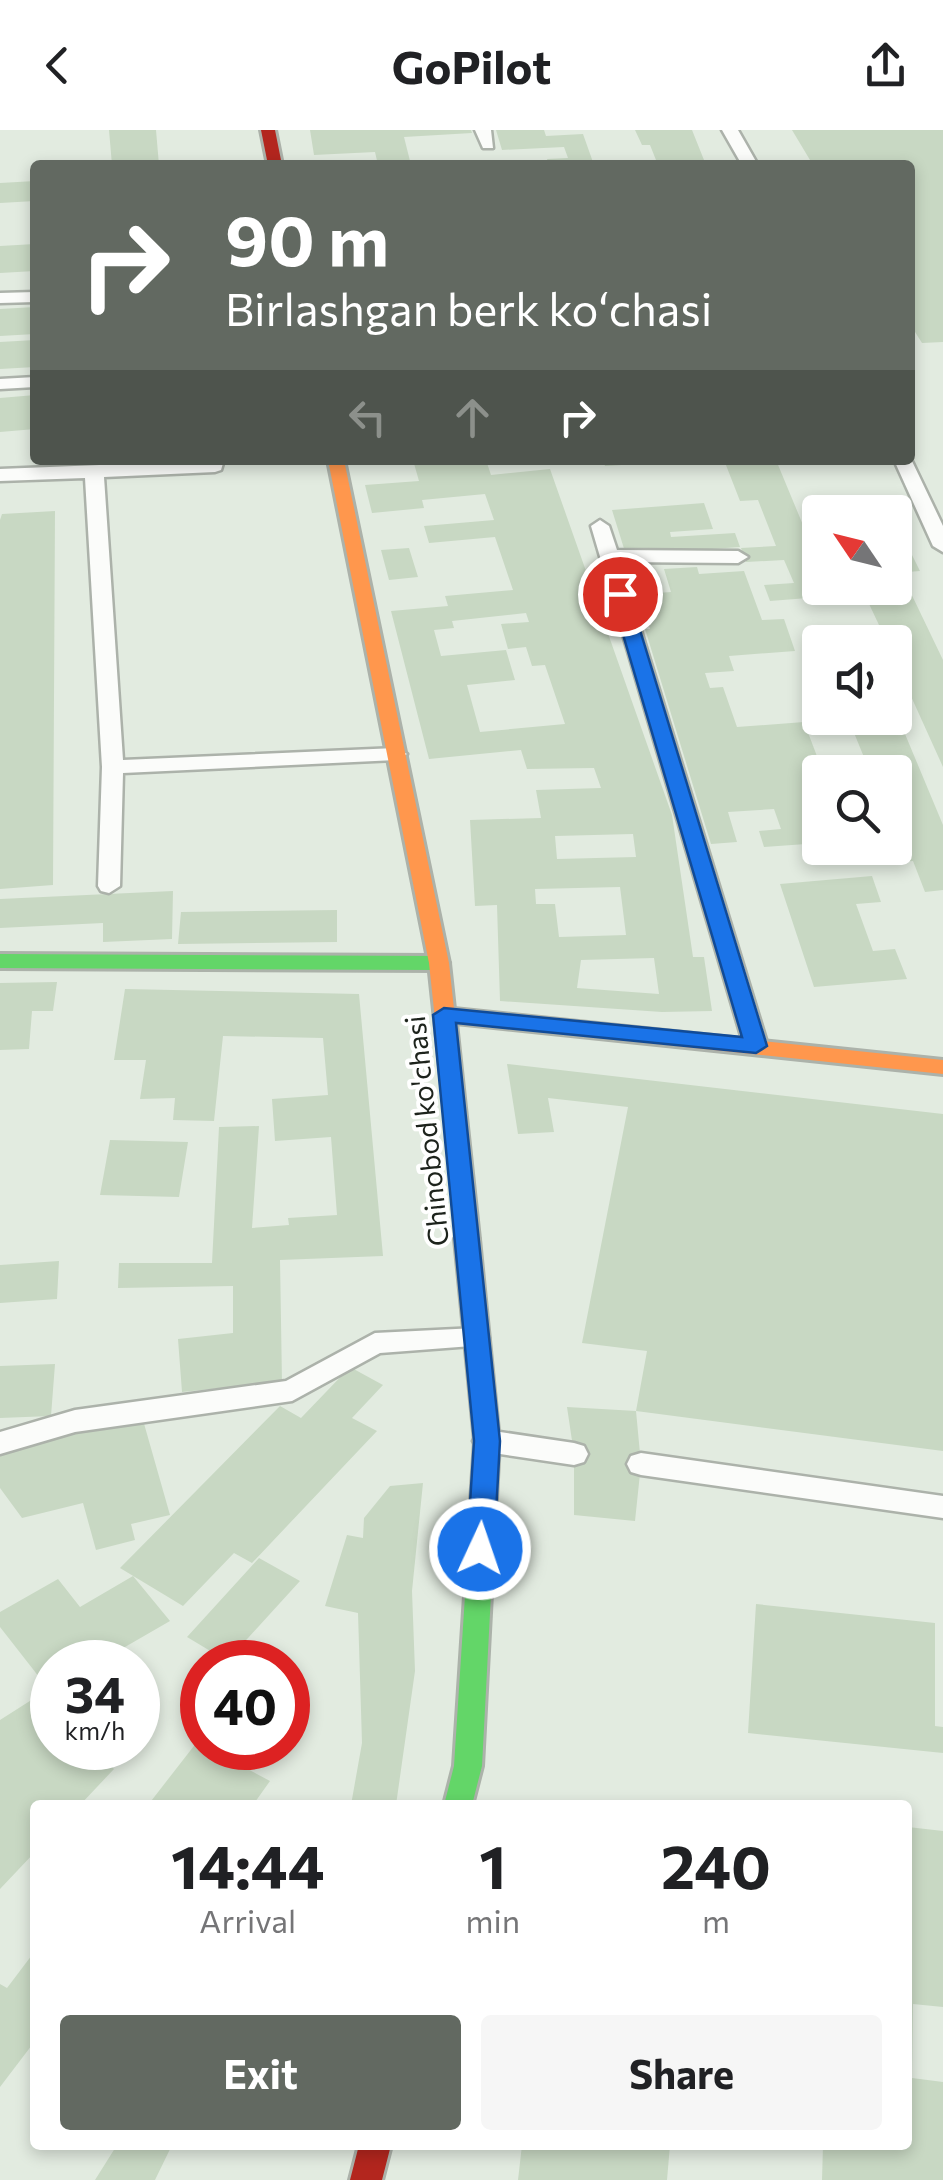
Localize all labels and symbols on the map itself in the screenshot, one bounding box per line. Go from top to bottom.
north arrow [802,495,912,605]
pin [578,552,663,637]
street label: Chinobod ko'chasi [397,1014,455,1248]
position arrow [428,1497,532,1601]
speed limit sign: 40 [180,1640,310,1770]

